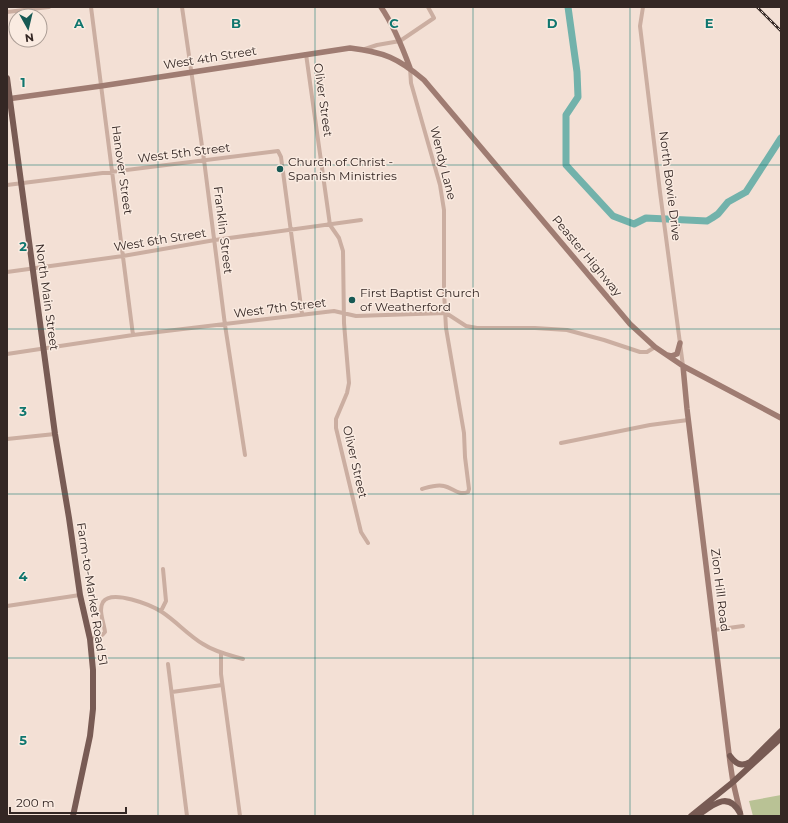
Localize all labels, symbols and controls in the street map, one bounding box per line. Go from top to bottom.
north arrow [8,8,48,48]
text: A [73,15,85,31]
text: B [231,15,241,31]
text: C [389,15,399,31]
text: D [547,15,558,31]
text: E [705,15,714,31]
text: N [24,30,35,45]
street label: West 4th Street [162,43,258,72]
street label: Oliver Street [311,62,336,138]
text: 1 [20,74,26,90]
street label: Hanover Street [109,124,136,216]
street label: Wendy Lane [427,125,460,201]
street label: North Bowie Drive [656,130,685,242]
street label: West 5th Street [137,139,231,166]
place label: Church of Christ - Spanish Ministries [288,154,397,183]
marker: Church of Christ - Spanish Ministries [275,164,285,174]
street label: Franklin Street [211,185,236,275]
street label: Peaster Highway [549,212,626,300]
street label: West 6th Street [113,225,207,254]
text: 2 [19,238,27,254]
street label: North Main Street [33,243,62,351]
place label: First Baptist Church of Weatherford [360,285,480,314]
street label: West 7th Street [233,294,327,321]
marker: First Baptist Church of Weatherford [347,295,357,305]
text: 3 [18,403,27,419]
street label: Oliver Street [340,424,371,500]
street label: Farm-to-Market Road 51 [74,521,111,666]
street label: Zion Hill Road [708,547,733,632]
text: 4 [19,568,28,584]
text: 5 [19,732,27,748]
scale bar [10,789,126,815]
text: 200 m [16,795,55,810]

